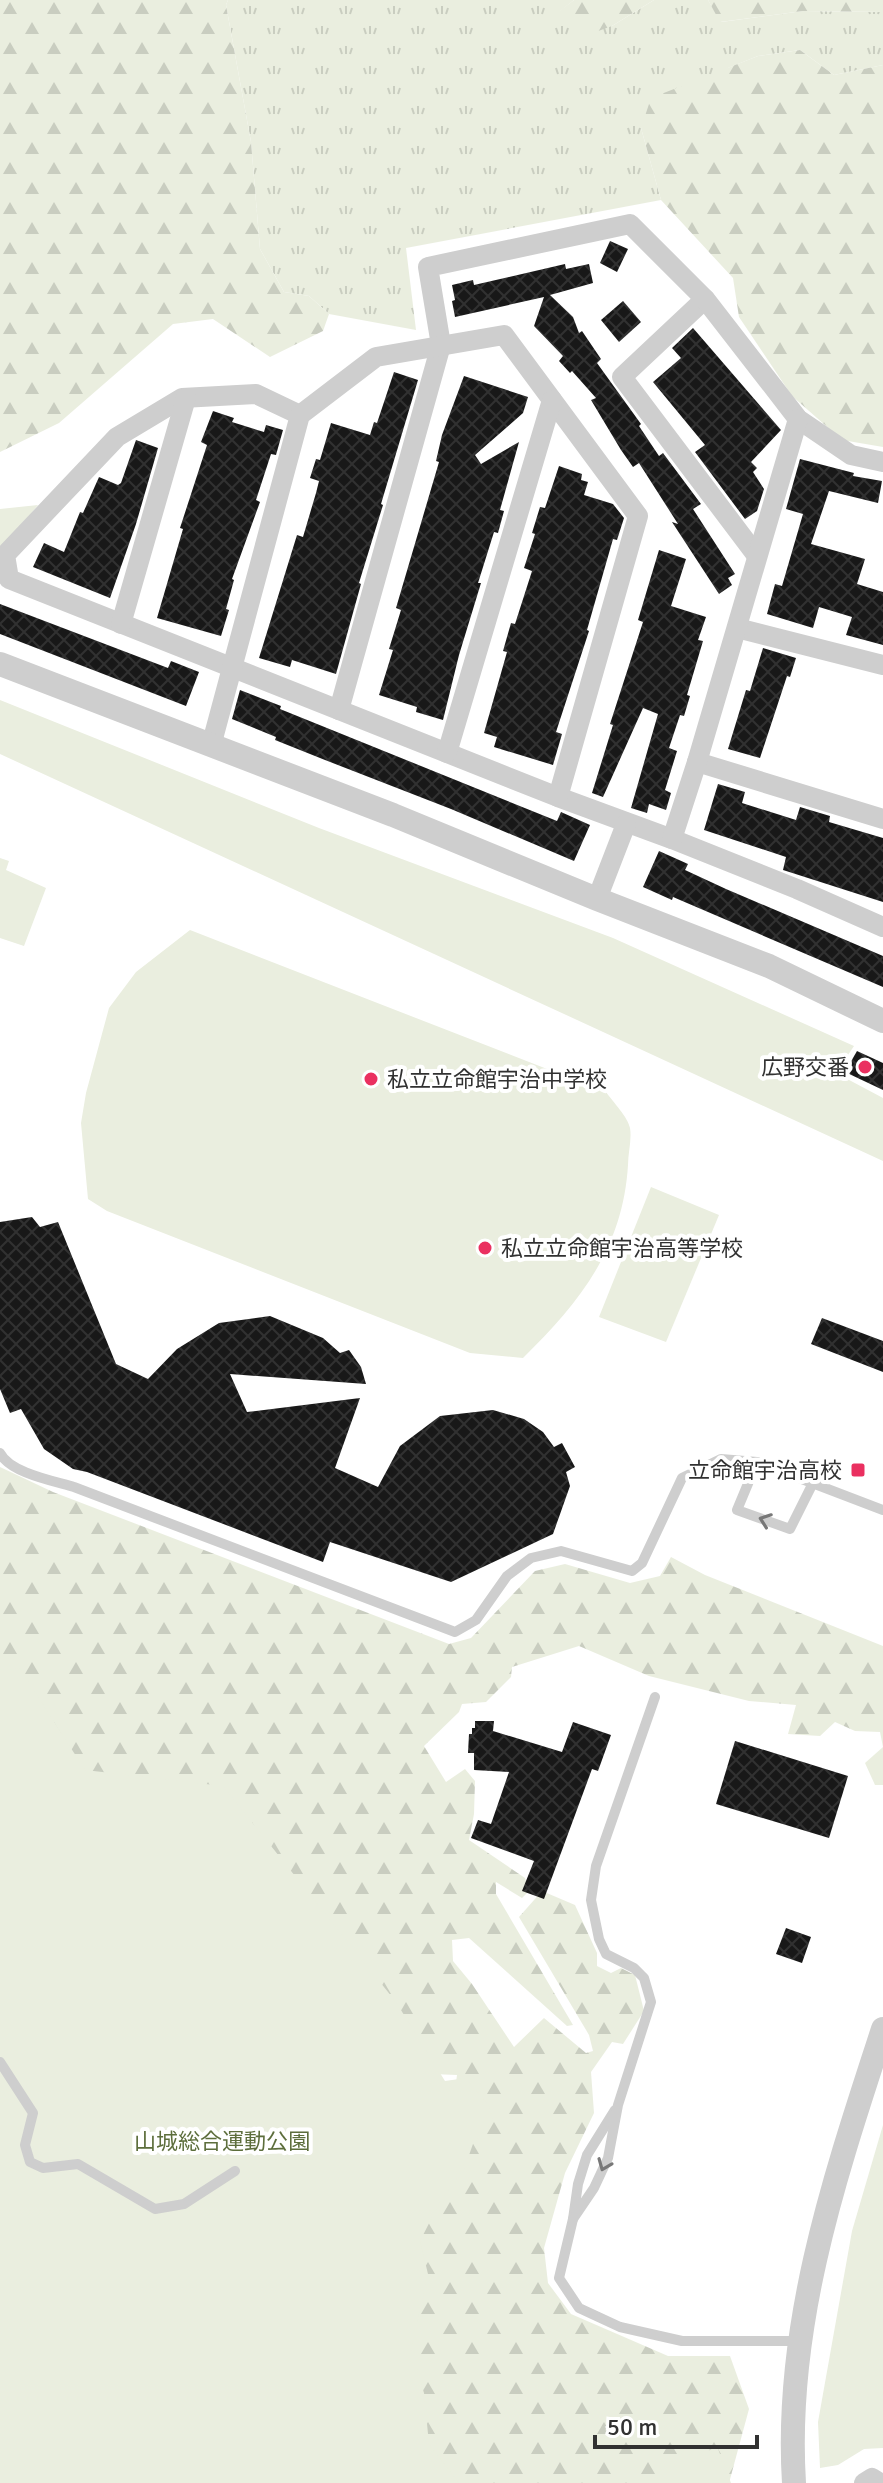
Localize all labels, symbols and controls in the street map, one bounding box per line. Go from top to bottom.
place label: 広野交番 [761,1054,849,1081]
marker: 広野交番 [856,1058,874,1076]
place label: 私立立命館宇治中学校 [387,1066,607,1093]
marker: 私立立命館宇治中学校 [362,1070,380,1088]
place label: 私立立命館宇治高等学校 [501,1235,743,1262]
marker: 私立立命館宇治高等学校 [476,1239,494,1257]
place label: 立命館宇治高校 [688,1457,842,1484]
marker: 立命館宇治高校 [849,1461,867,1479]
one-way arrow [759,1513,773,1529]
park label: 山城総合運動公園 [134,2128,310,2155]
one-way arrow [597,2157,614,2171]
scale bar [595,2399,757,2449]
text: 50 m [607,2412,657,2442]

